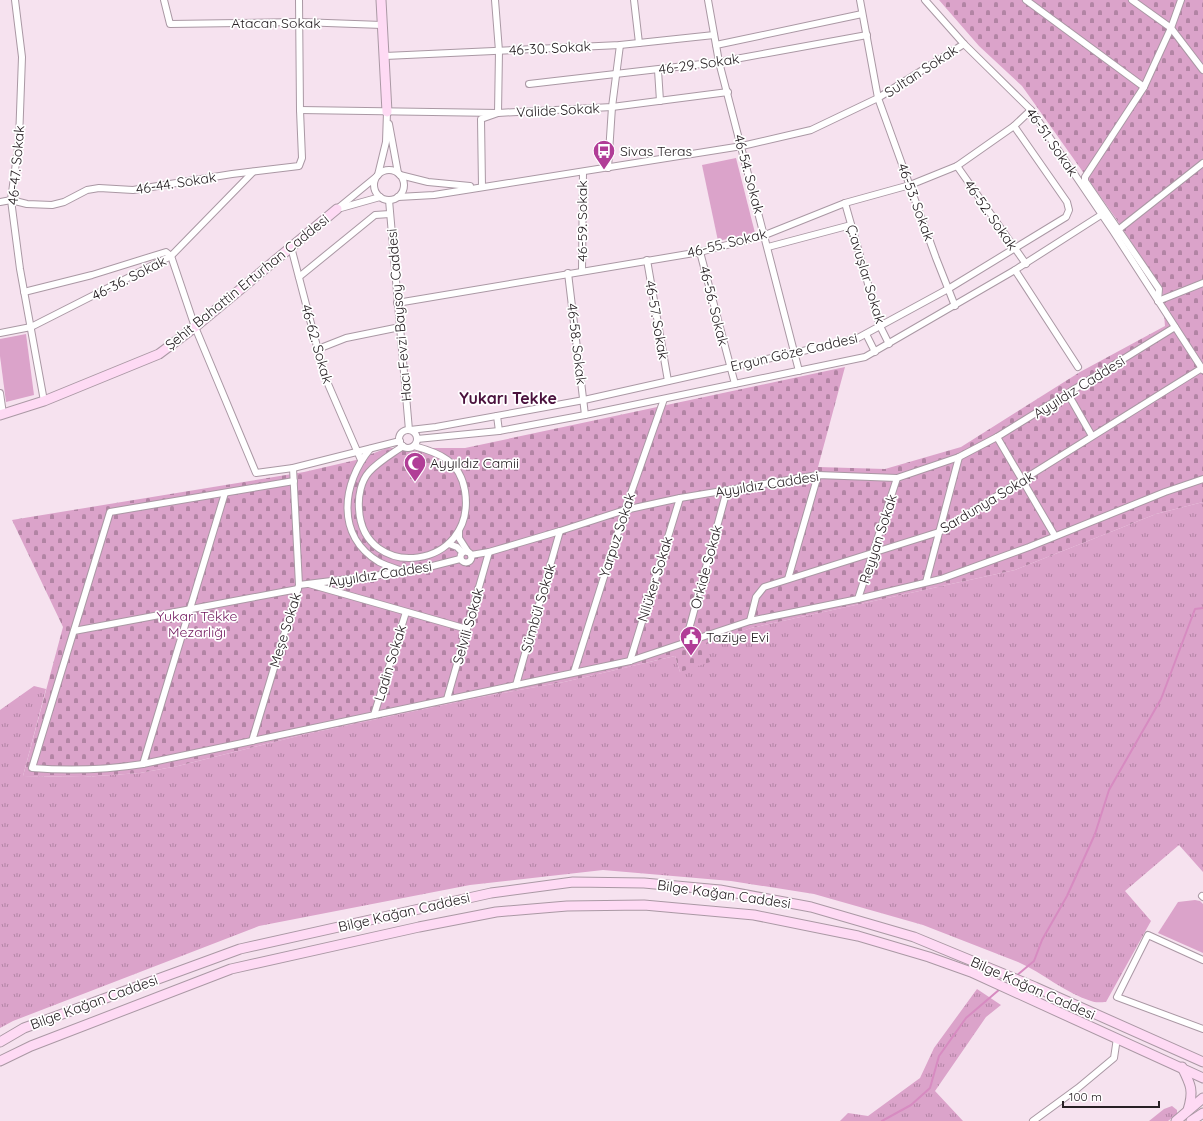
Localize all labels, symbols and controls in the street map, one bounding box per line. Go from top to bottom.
street label: Atacan Sokak [231,14,321,32]
street label: 46-30. Sokak [509,37,591,59]
street label: Sultan Sokak [881,41,961,101]
street label: 46-29. Sokak [657,49,741,79]
street label: Valide Sokak [516,99,600,121]
street label: 46-51. Sokak [1022,104,1082,180]
street label: 46-47. Sokak [4,125,28,205]
street label: 46-54. Sokak [730,132,768,216]
bus stop icon: Sivas Teras [591,138,617,171]
place label: Sivas Teras [620,142,692,160]
street label: 46-53. Sokak [894,161,938,243]
street label: 46-44. Sokak [134,168,218,198]
street label: 46-52. Sokak [960,176,1022,254]
street label: 46-59. Sokak [573,180,591,262]
street label: Şehit Bahattin Erturhan Caddesi [161,210,333,354]
street label: Ç:avuşlar Sokak [842,222,890,326]
street label: 46-55. Sokak [685,224,769,262]
street label: Hacı Fevzi Baysoy Caddesi [382,228,416,402]
street label: 46-36. Sokak [89,252,169,304]
street label: 46-56. Sokak [695,264,733,348]
street label: 46-57. Sokak [641,279,673,361]
street label: 46-62. Sokak [297,302,337,386]
street label: 46-58. Sokak [563,302,591,386]
street label: Ergun Göze Caddesi [729,329,859,375]
street label: Ayyıldız Caddesi [1030,352,1128,422]
district label: Yukarı Tekke [459,388,557,408]
mosque icon: Ayyıldız Camii [402,450,428,483]
place label: Ayyıldız Camii [430,454,519,472]
street label: Ayyıldız Caddesi [714,467,820,501]
street label: Sardunya Sokak [937,467,1037,537]
street label: Yarpuz Sokak [595,490,639,580]
street label: Reyyan Sokak [855,492,901,586]
street label: Orkide Sokak [686,523,726,611]
street label: Nilüker Sokak [633,534,677,624]
street label: Ayyıldız Caddesi [327,557,433,591]
street label: Sümbül Sokak [517,561,559,655]
street label: Selvili Sokak [448,586,488,666]
street label: Meşe Sokak [265,590,305,670]
park label: Yukarı Tekke Mezarlığı [157,607,238,641]
street label: Ladin Sokak [370,623,410,703]
public building icon: Taziye Evi [678,624,704,657]
place label: Taziye Evi [706,628,769,646]
street label: Bilge Kağan Caddesi [656,876,792,912]
street label: Bilge Kağan Caddesi [336,888,472,936]
street label: Bilge Kağan Caddesi [968,952,1098,1024]
street label: Bilge Kağan Caddesi [28,971,160,1033]
scale bar [1063,1083,1159,1109]
text: 100 m [1069,1089,1102,1104]

